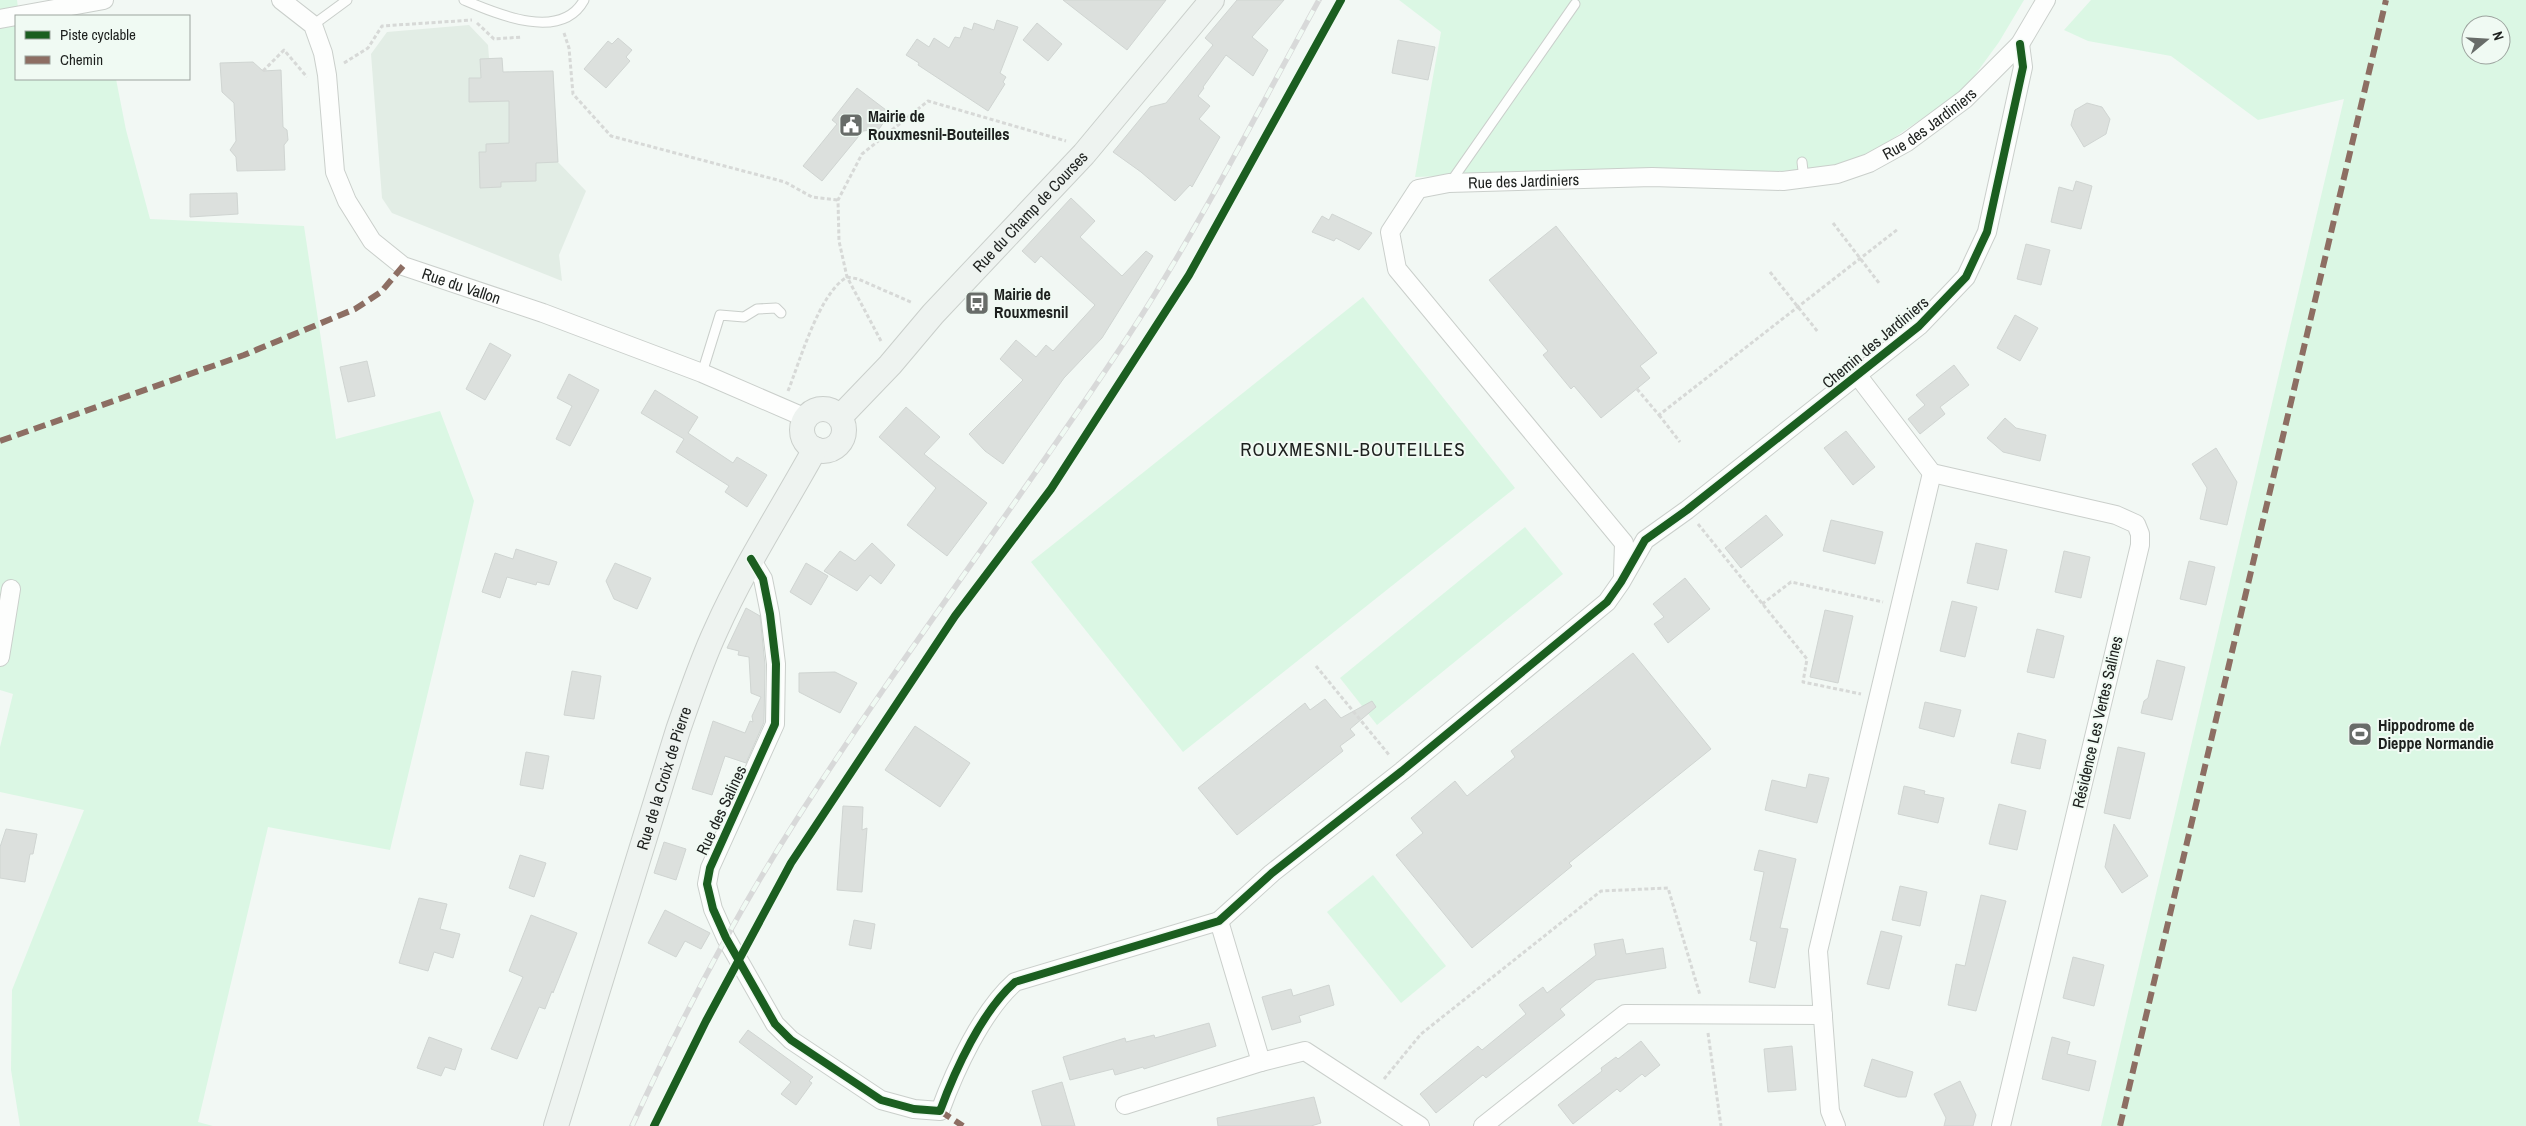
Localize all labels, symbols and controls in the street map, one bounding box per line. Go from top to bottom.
legend [15,15,190,80]
north arrow [2461,15,2511,65]
text: Piste cyclable [60,24,136,45]
text: N [2489,29,2508,43]
text: Chemin [60,49,103,70]
street label: Rue des Jardiniers [1878,83,1981,165]
place label: Mairie de Rouxmesnil-Bouteilles [868,105,1009,145]
public building icon: Mairie de Rouxmesnil-Bouteilles [838,112,864,138]
street label: Rue du Champ de Courses [967,146,1092,277]
street label: Rue des Jardiniers [1468,168,1579,193]
street label: Rue du Vallon [419,262,504,309]
place label: Mairie de Rouxmesnil [994,283,1068,323]
bus stop icon: Mairie de Rouxmesnil [964,290,990,316]
street label: Chemin des Jardiniers [1817,291,1933,393]
district label: ROUXMESNIL-BOUTEILLES [1240,436,1466,462]
street label: Résidence Les Vertes Salines [2067,634,2127,810]
street label: Rue de la Croix de Pierre [631,704,696,853]
place label: Hippodrome de Dieppe Normandie [2378,714,2494,754]
sports icon: Hippodrome de Dieppe Normandie [2347,721,2373,747]
street label: Rue des Salines [691,762,751,858]

